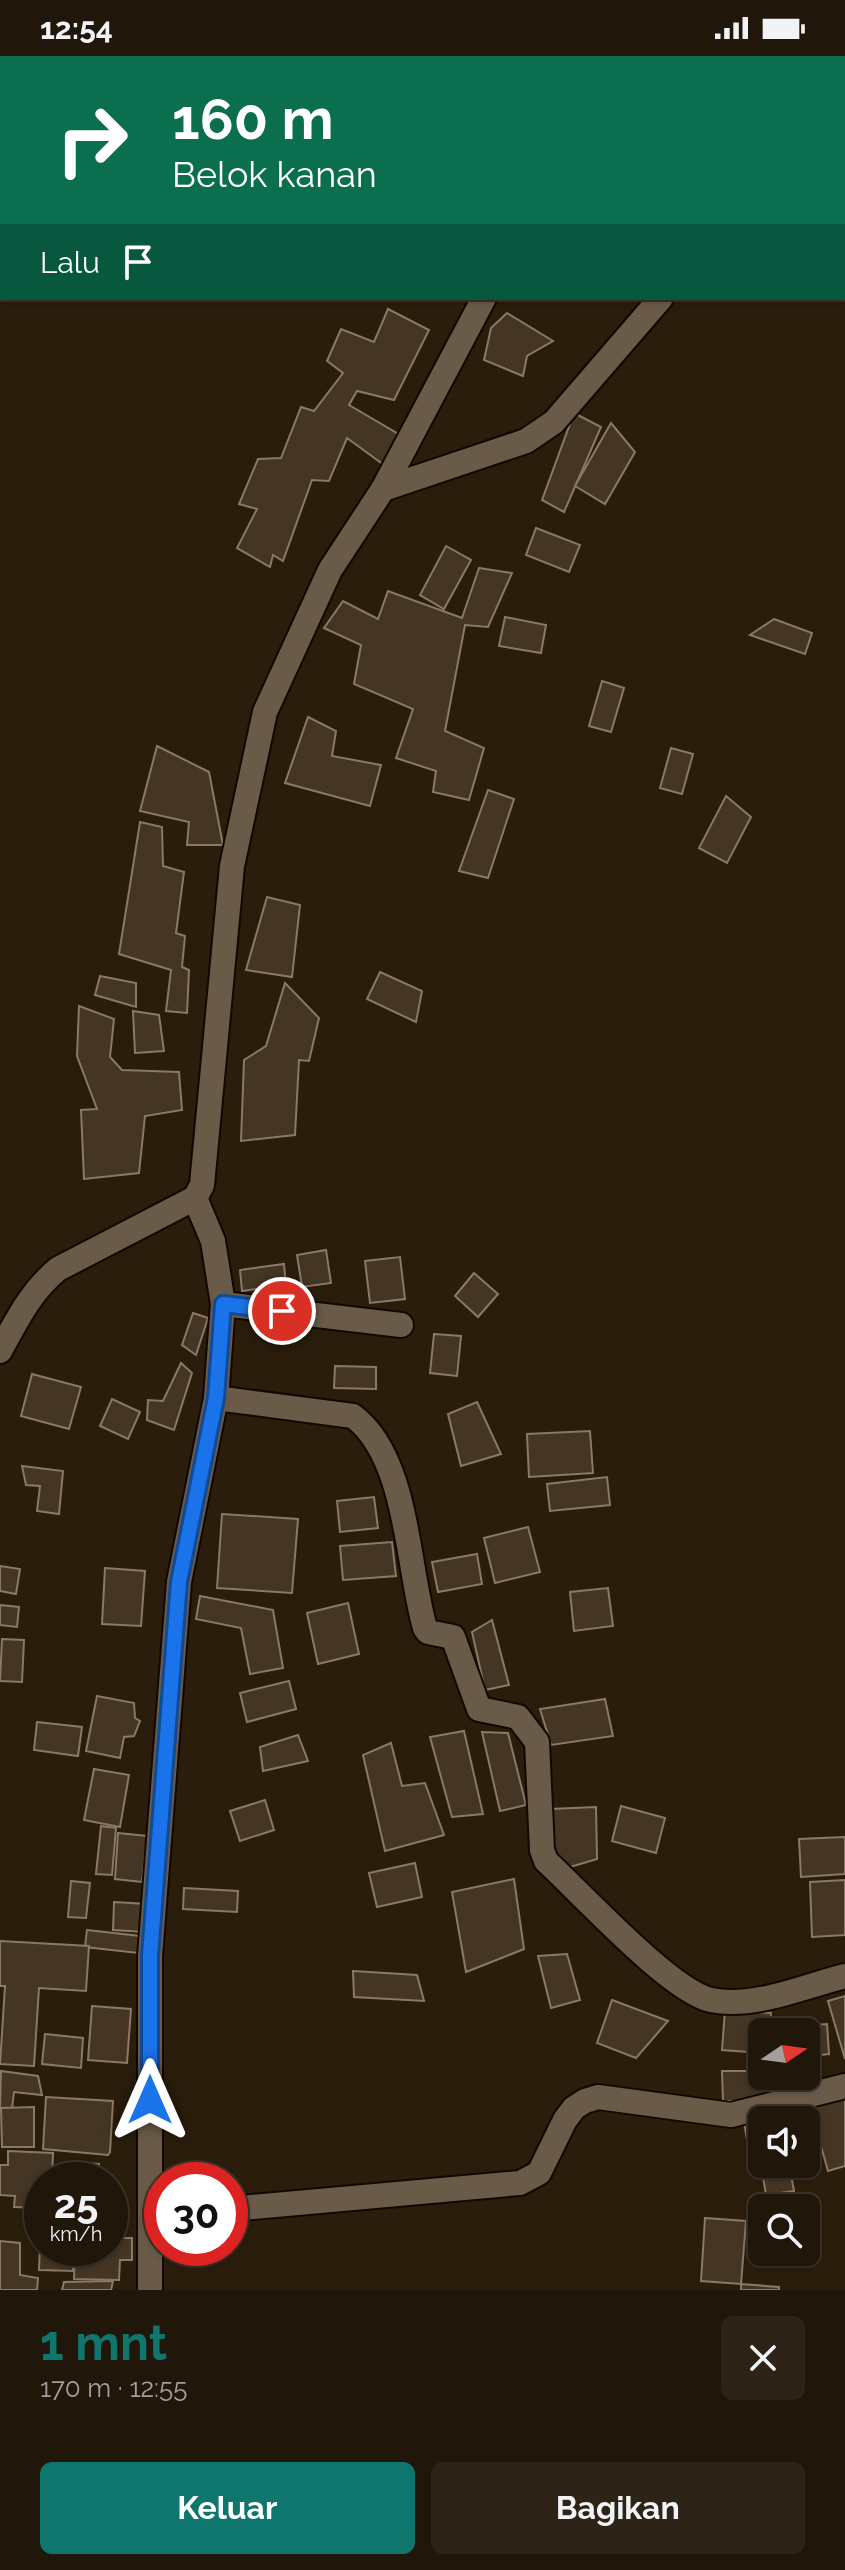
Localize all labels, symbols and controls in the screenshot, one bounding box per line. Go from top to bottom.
text: 12:54 [40,11,113,46]
text: 160 m [172,86,334,152]
icon: right [40,88,144,192]
text: Belok kanan [172,153,377,195]
icon: arrive [116,240,160,284]
text: Lalu [40,245,100,280]
pin [248,1277,316,1345]
icon: arrive [260,1289,304,1333]
north arrow [748,2018,820,2090]
map controls [748,2018,820,2266]
position arrow [108,2058,192,2142]
button: sound [748,2106,820,2178]
speed limit sign: 30 [144,2162,248,2266]
text: 25 [54,2180,98,2227]
button: search [748,2194,820,2266]
text: km/h [50,2222,102,2246]
text: 1 mnt [40,2315,167,2371]
button: close [721,2316,805,2400]
text: 170 m · 12:55 [40,2373,187,2403]
button: Keluar [40,2462,415,2554]
button: Bagikan [431,2462,805,2554]

